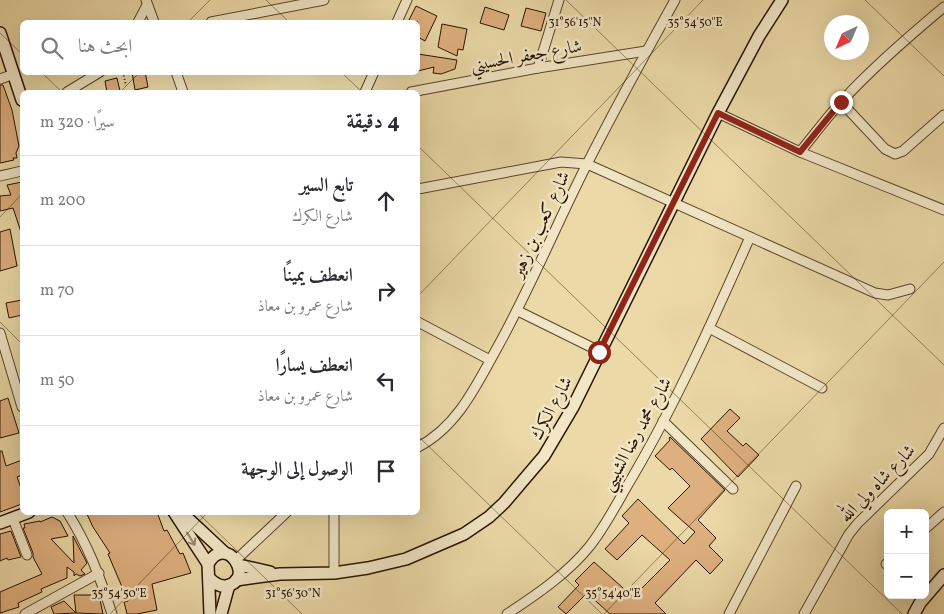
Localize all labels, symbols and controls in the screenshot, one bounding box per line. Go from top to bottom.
text: 31°56'15"N [549,15,602,31]
text: 35°54'50"E [667,15,723,31]
north arrow [824,15,869,60]
search box [20,20,420,75]
icon: search [38,34,66,62]
text: ابحث هنا [78,34,132,60]
street label: شارع جعفر الحسيني [469,34,584,82]
route end [830,91,853,114]
text: 4 دقيقة [346,108,400,137]
text: سيرًا · 320 m [40,112,115,134]
street label: شارع كعب بن زهير [505,167,578,284]
text: تابع السير [300,173,353,199]
icon: ahead [372,187,400,215]
text: 200 m [40,190,85,212]
text: شارع الكرك [292,206,353,228]
text: انعطف يمينًا [283,263,353,289]
icon: right [372,277,400,305]
text: 70 m [40,280,74,302]
text: شارع عمرو بن معاذ [258,296,353,318]
route start [588,341,611,364]
text: انعطف يسارًا [275,353,353,379]
icon: left [372,367,400,395]
text: 50 m [40,370,74,392]
street label: شارع الكرك [525,372,580,445]
street label: شارع محمد رضا الشبيبي [596,373,682,498]
text: شارع عمرو بن معاذ [258,386,353,408]
street label: شارع شاه ولي الله [832,437,923,530]
text: الوصول إلى الوجهة [241,457,353,483]
icon: arrive [372,457,400,485]
map controls [884,509,929,599]
button: + [884,509,929,554]
one-way arrow [186,531,196,545]
button: − [884,554,929,599]
text: 35°54'50"E [91,586,147,602]
text: 31°56'30"N [265,586,321,602]
text: 35°54'40"E [585,586,641,602]

